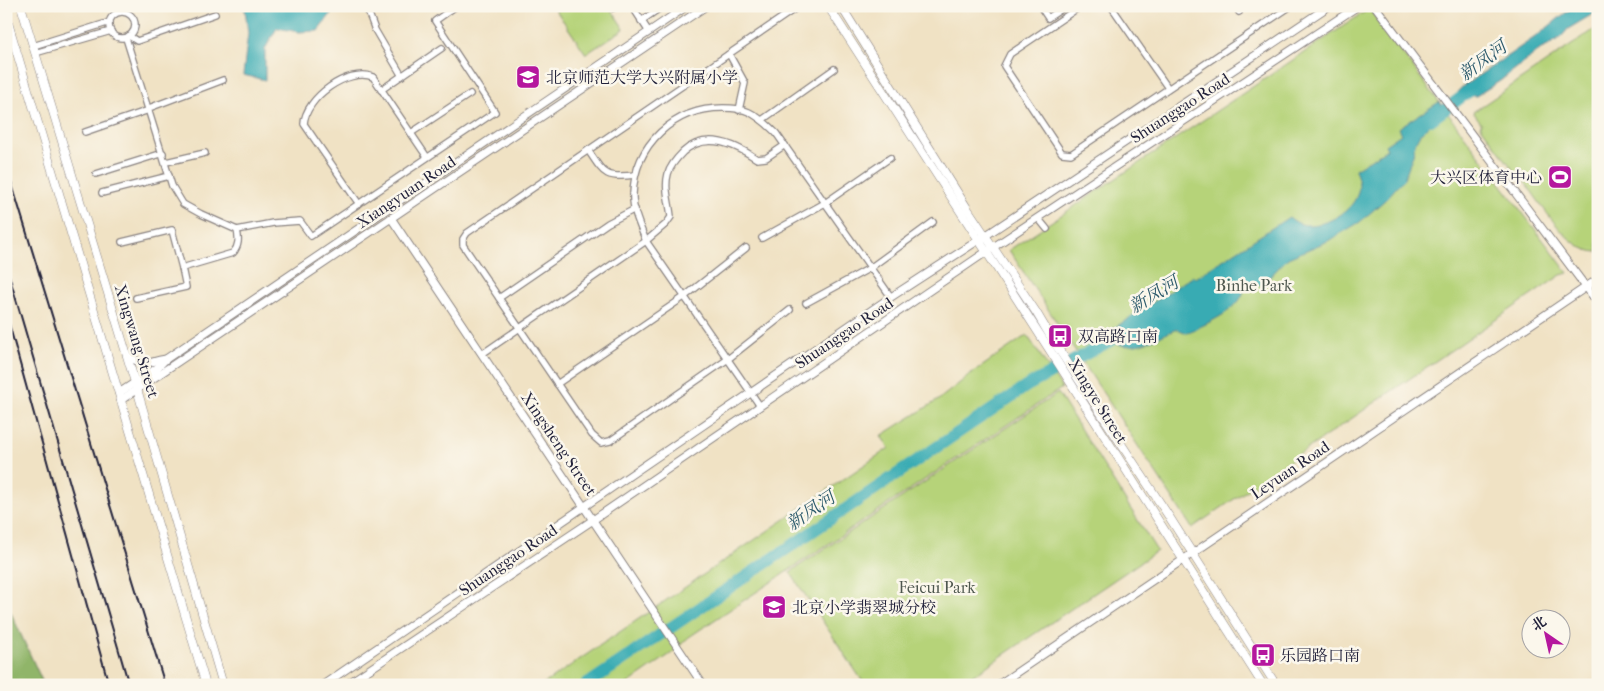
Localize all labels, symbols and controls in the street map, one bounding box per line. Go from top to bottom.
water label: 新凤河 [1455,35,1513,85]
school or university icon: 北京师范大学大兴附属小学 [515,64,541,90]
place label: 北京师范大学大兴附属小学 [546,68,738,87]
street label: Shuanggao Road [1127,69,1233,147]
street label: Xiangyuan Road [353,152,460,232]
sports icon: 大兴区体育中心 [1547,164,1573,190]
place label: 大兴区体育中心 [1430,168,1542,187]
water label: 新凤河 [1125,271,1185,318]
park label: Binhe Park [1216,276,1293,295]
street label: Xingwang Street [111,282,163,400]
street label: Shuanggao Road [791,293,897,373]
bus stop icon: 双高路口南 [1047,323,1073,349]
place label: 双高路口南 [1078,327,1158,346]
street label: Xingye Street [1064,355,1132,447]
street label: Xingsheng Street [517,388,601,500]
street label: Leyuan Road [1247,437,1333,503]
water label: 新凤河 [783,486,842,535]
street label: Shuanggao Road [455,520,561,600]
park label: Feicui Park [898,578,976,597]
school or university icon: 北京小学翡翠城分校 [761,594,787,620]
place label: 北京小学翡翠城分校 [792,598,936,617]
north arrow [1522,608,1572,658]
text: 北 [1528,613,1550,635]
bus stop icon: 乐园路口南 [1250,642,1276,668]
place label: 乐园路口南 [1280,646,1360,665]

